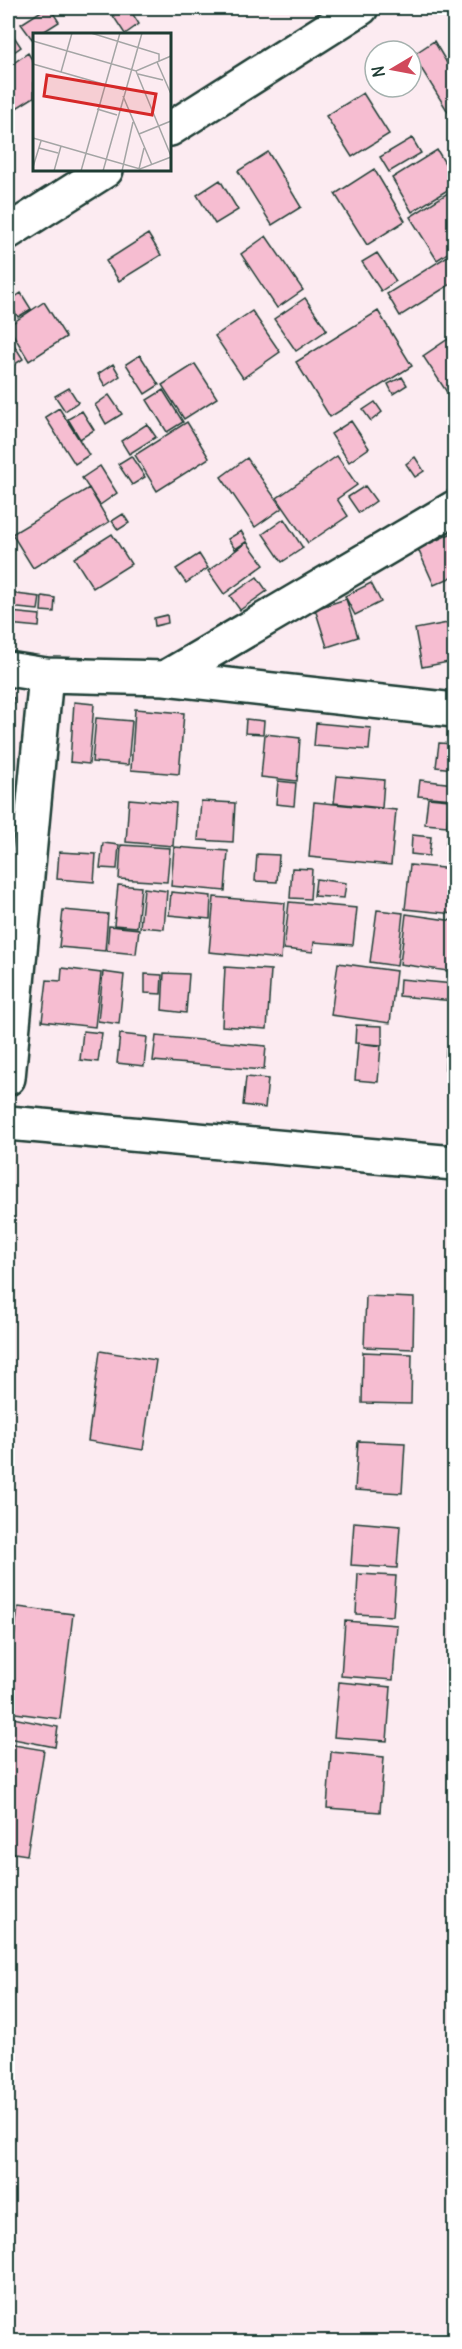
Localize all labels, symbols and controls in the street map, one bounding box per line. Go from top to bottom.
inset map [33,33,171,171]
north arrow [363,39,423,99]
text: N [367,64,389,79]

